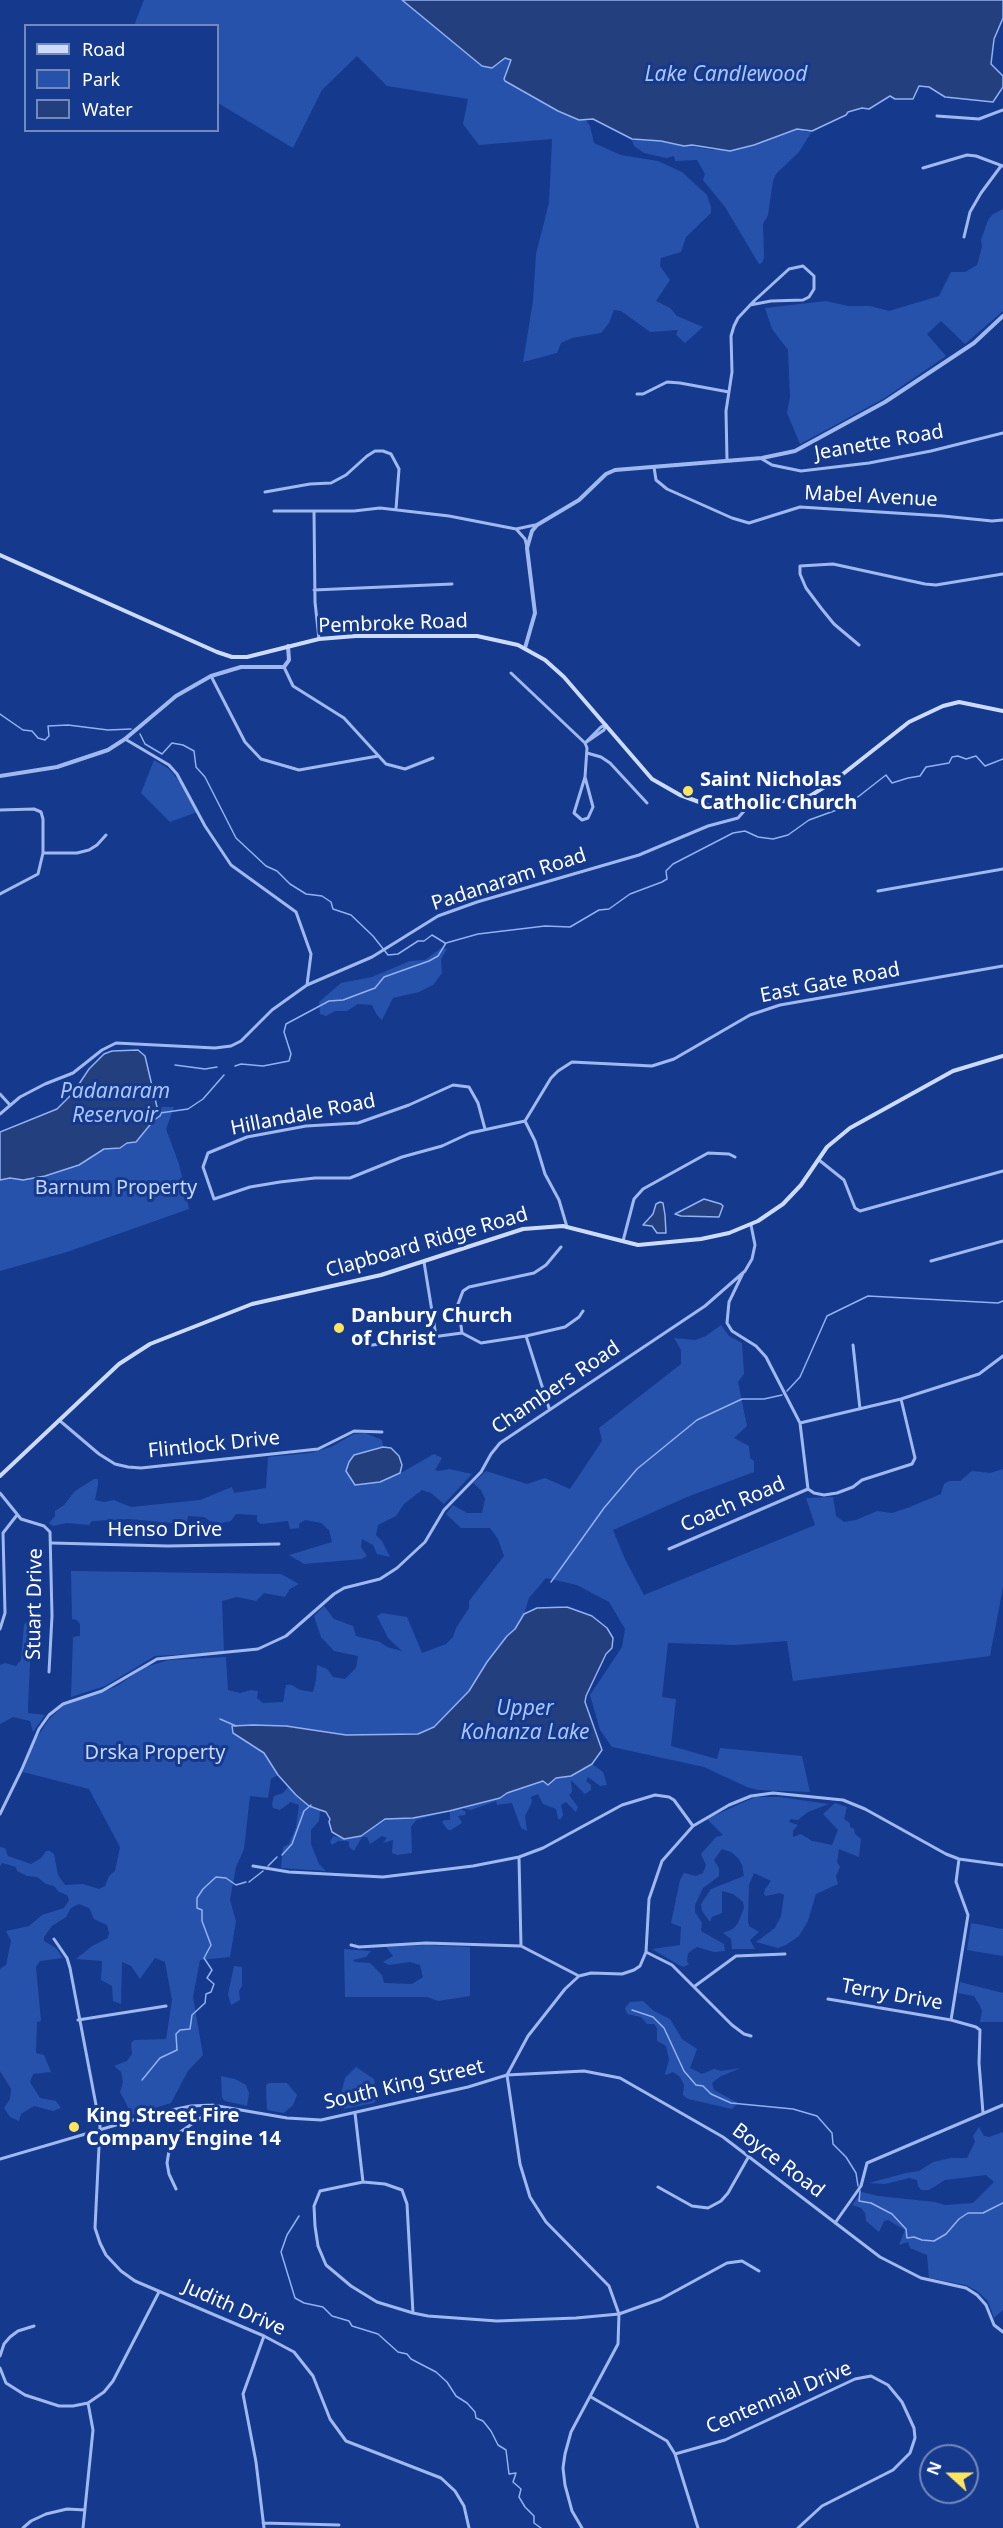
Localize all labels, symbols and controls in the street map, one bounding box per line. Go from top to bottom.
legend [24,24,219,132]
text: Road [82,37,125,61]
water label: Lake Candlewood [645,62,807,88]
text: Park [82,67,120,91]
text: Water [82,97,133,121]
street label: Jeanette Road [813,420,945,466]
street label: Mabel Avenue [804,482,938,512]
street label: Pembroke Road [318,609,468,639]
place label: Saint Nicholas Catholic Church [700,768,857,815]
marker: Saint Nicholas Catholic Church [681,784,695,798]
street label: Padanaram Road [429,844,589,916]
street label: East Gate Road [758,958,902,1008]
water label: Padanaram Reservoir [60,1079,170,1129]
street label: Hillandale Road [229,1089,377,1141]
park label: Barnum Property [35,1176,197,1200]
street label: Clapboard Ridge Road [323,1203,531,1283]
place label: Danbury Church of Christ [351,1304,513,1351]
marker: Danbury Church of Christ [332,1321,346,1335]
street label: Chambers Road [487,1336,625,1440]
street label: Flintlock Drive [147,1426,281,1464]
street label: Coach Road [677,1472,789,1538]
street label: Henso Drive [108,1518,222,1542]
street label: Stuart Drive [22,1548,48,1660]
water label: Upper Kohanza Lake [460,1696,590,1746]
park label: Drska Property [85,1741,225,1765]
street label: Terry Drive [840,1974,944,2016]
street label: South King Street [322,2055,486,2115]
place label: King Street Fire Company Engine 14 [86,2104,281,2151]
street label: Boyce Road [727,2119,829,2203]
marker: King Street Fire Company Engine 14 [67,2120,81,2134]
street label: Judith Drive [179,2275,289,2341]
street label: Centennial Drive [703,2357,855,2439]
north arrow [919,2444,979,2504]
text: N [921,2458,947,2478]

